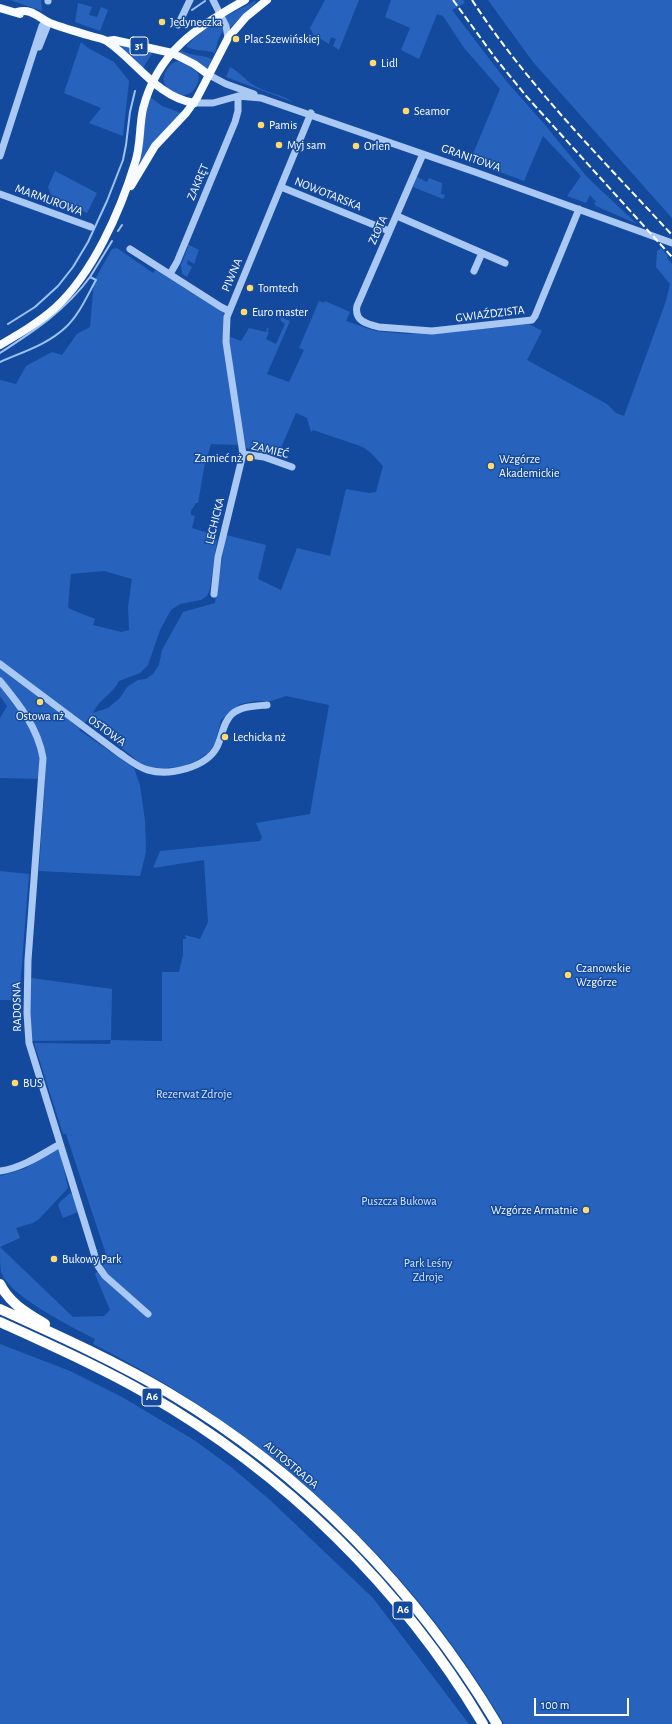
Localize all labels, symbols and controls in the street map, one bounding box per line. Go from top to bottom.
place label: Jedyneczka [170,15,222,29]
marker: Jedyneczka [157,17,167,27]
place label: Plac Szewińskiej [244,32,320,46]
marker: Plac Szewińskiej [231,34,241,44]
road number: 31 [130,37,148,55]
place label: Lidl [381,56,398,70]
marker: Lidl [368,58,378,68]
place label: Seamor [414,104,450,118]
marker: Seamor [401,106,411,116]
place label: Pamis [269,118,297,132]
marker: Pamis [256,120,266,130]
place label: Myj sam [287,138,326,152]
place label: Orlen [364,139,390,153]
marker: Myj sam [274,140,284,150]
marker: Orlen [351,141,361,151]
street label: GRANITOWA [439,141,503,175]
street label: ZAKRĘT [184,162,212,202]
street label: NOWOTARSKA [292,174,364,214]
street label: MARMUROWA [13,181,85,219]
street label: ZŁOTA [365,213,391,247]
street label: PIWNA [219,256,245,294]
place label: Tomtech [258,281,299,295]
marker: Tomtech [245,283,255,293]
street label: GWIAŹDZISTA [455,303,525,325]
place label: Euro master [252,305,308,319]
marker: Euro master [239,307,249,317]
street label: ZAMIEĆ [250,438,290,462]
place label: Zamieć nż [194,451,242,465]
place label: Wzgórze Akademickie [499,452,559,480]
marker: Zamieć nż [245,453,255,463]
marker: Wzgórze Akademickie [486,461,496,471]
street label: LECHICKA [202,496,228,546]
marker: Ostowa nż [35,697,45,707]
place label: Ostowa nż [16,709,64,723]
street label: OSTOWA [85,712,129,750]
place label: Lechicka nż [233,730,286,744]
marker: Lechicka nż [220,732,230,742]
place label: Czanowskie Wzgórze [576,961,631,989]
marker: Czanowskie Wzgórze [563,970,573,980]
street label: RADOSNA [9,982,25,1032]
place label: BUS [23,1076,43,1090]
marker: BUS [10,1078,20,1088]
park label: Rezerwat Zdroje [156,1087,232,1101]
park label: Puszcza Bukowa [361,1194,437,1208]
place label: Wzgórze Armatnie [491,1203,578,1217]
marker: Wzgórze Armatnie [581,1205,591,1215]
place label: Bukowy Park [62,1252,121,1266]
marker: Bukowy Park [49,1254,59,1264]
park label: Park Leśny Zdroje [404,1256,452,1284]
road number: A6 [142,1388,162,1406]
street label: AUTOSTRADA [261,1438,321,1492]
road number: A6 [393,1601,413,1619]
scale bar [536,1690,631,1716]
text: 100 m [541,1699,569,1711]

